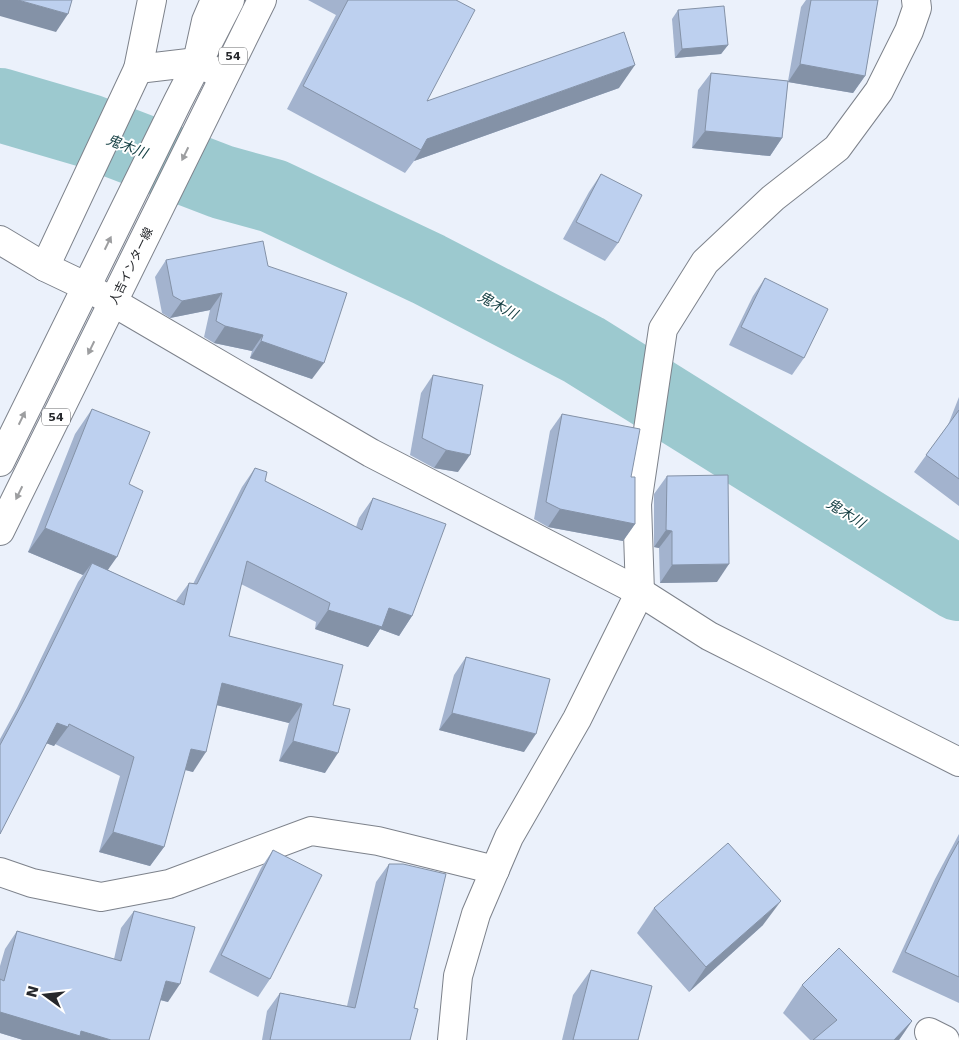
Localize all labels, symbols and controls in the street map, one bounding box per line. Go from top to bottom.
road number: 54 [219,48,247,64]
water label: 鬼木川 [105,131,151,162]
one-way arrow [181,147,189,162]
street label: 人吉インター線 [106,225,156,307]
one-way arrow [104,236,112,250]
water label: 鬼木川 [476,288,522,323]
one-way arrow [87,340,95,355]
road number: 54 [42,408,70,426]
one-way arrow [18,411,26,425]
one-way arrow [15,486,23,500]
water label: 鬼木川 [824,495,870,532]
north arrow [20,970,70,1020]
text: N [23,984,42,999]

